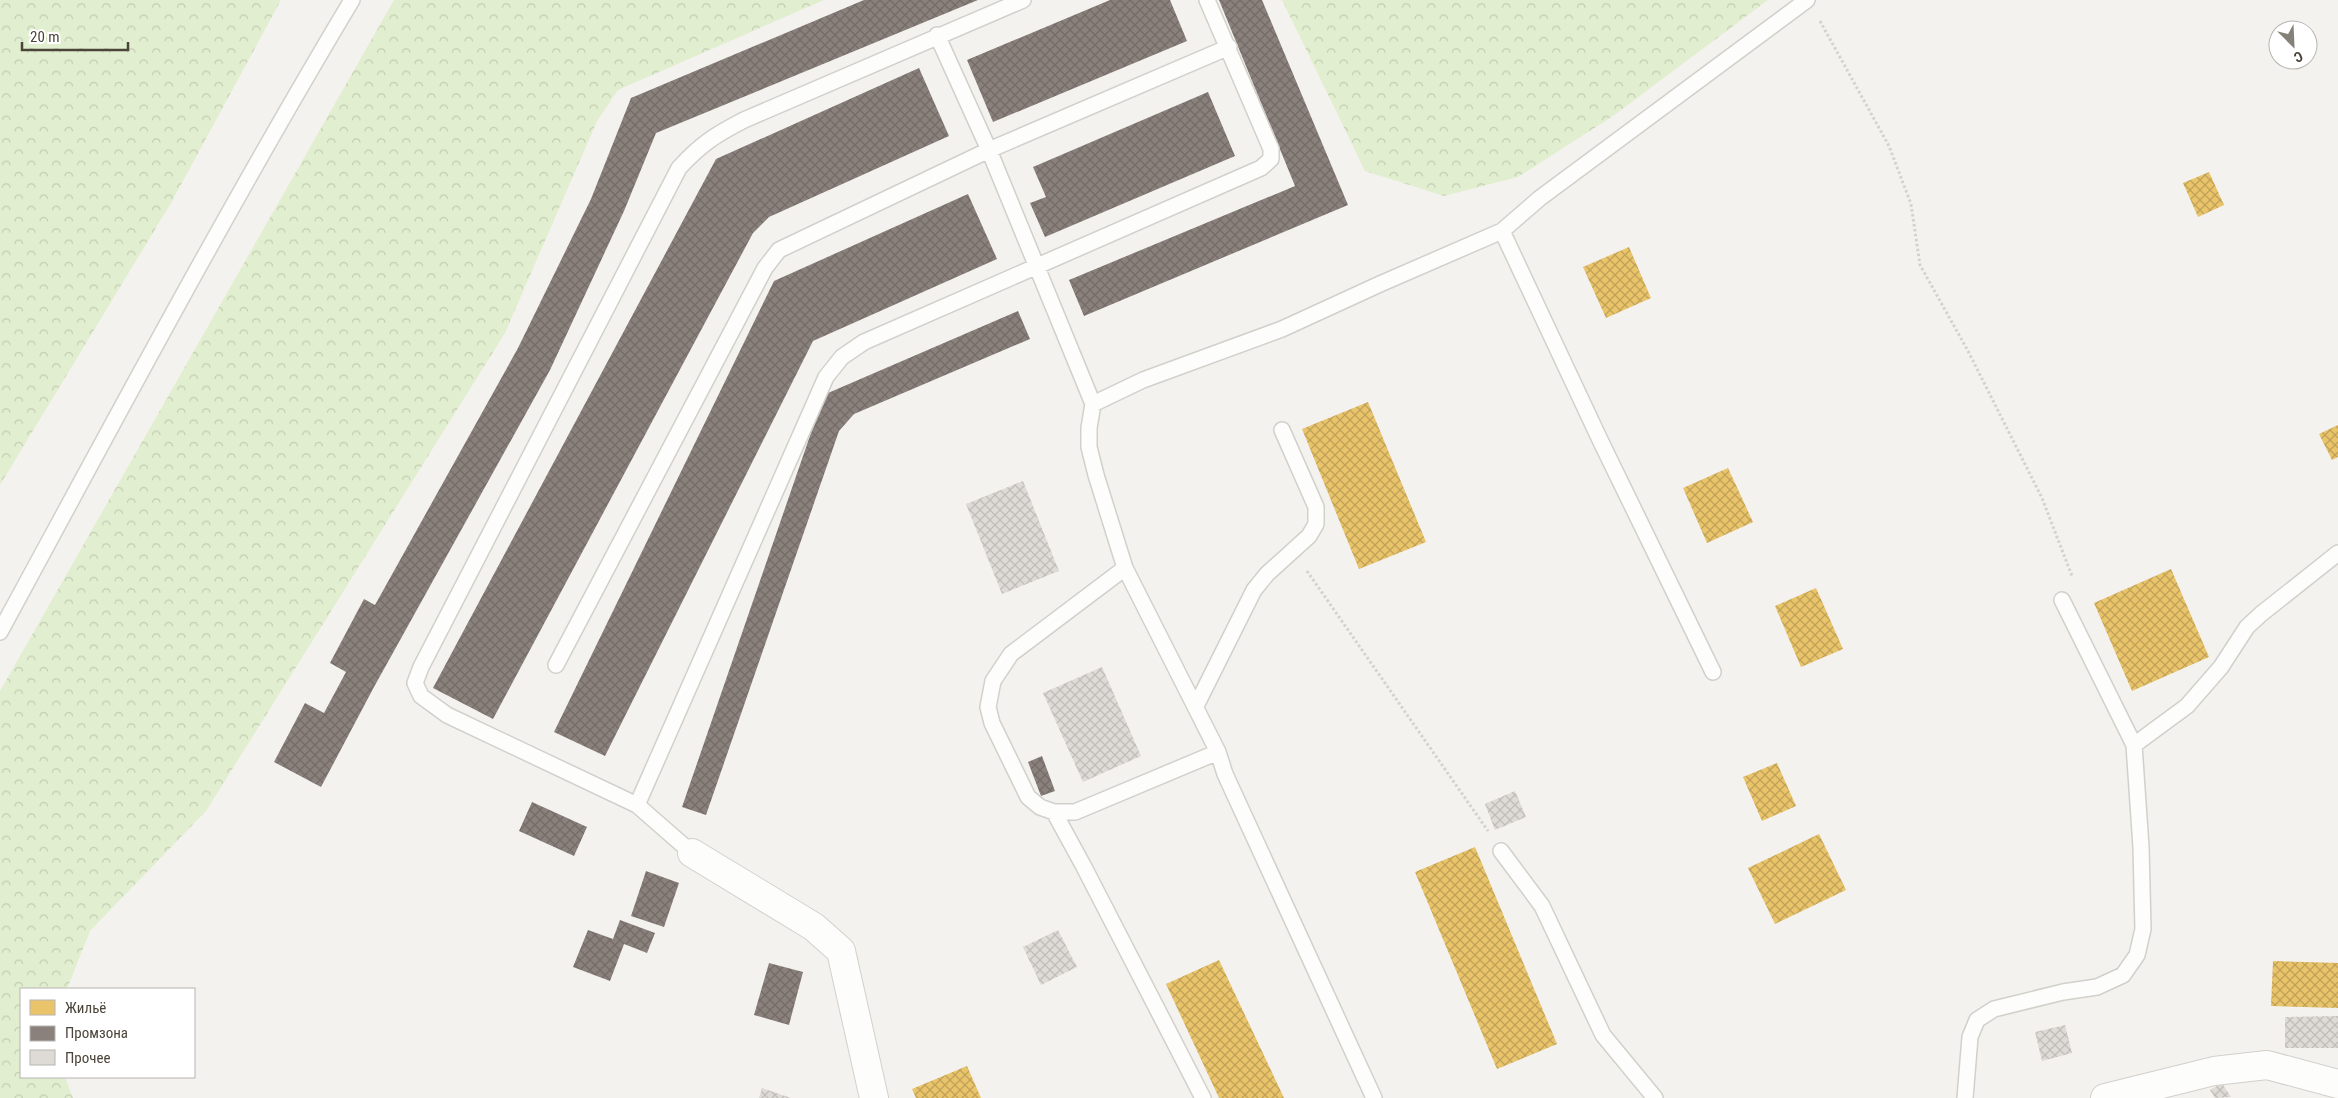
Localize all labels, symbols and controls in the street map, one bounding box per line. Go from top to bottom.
scale bar [22,20,129,52]
north arrow [2268,20,2318,70]
text: 20 m [30,28,60,46]
text: С [2291,48,2305,66]
legend [20,988,195,1078]
text: Жильё [65,999,106,1017]
text: Промзона [65,1024,128,1042]
text: Прочее [65,1049,111,1067]

